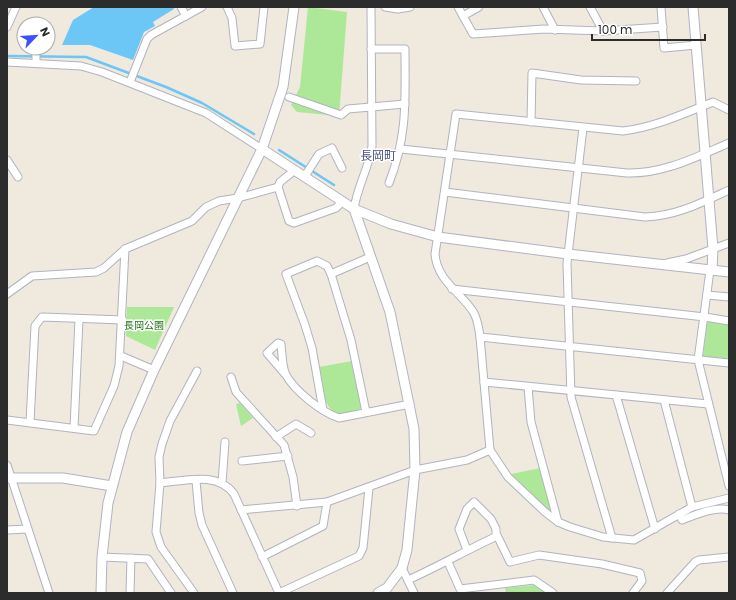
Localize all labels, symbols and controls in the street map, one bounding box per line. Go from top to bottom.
north arrow [16,16,56,56]
scale bar [592,16,705,42]
text: 100 m [598,21,632,38]
text: N [36,25,54,39]
district label: 長岡町 [360,147,396,164]
park label: 長岡公園 [124,318,164,333]

